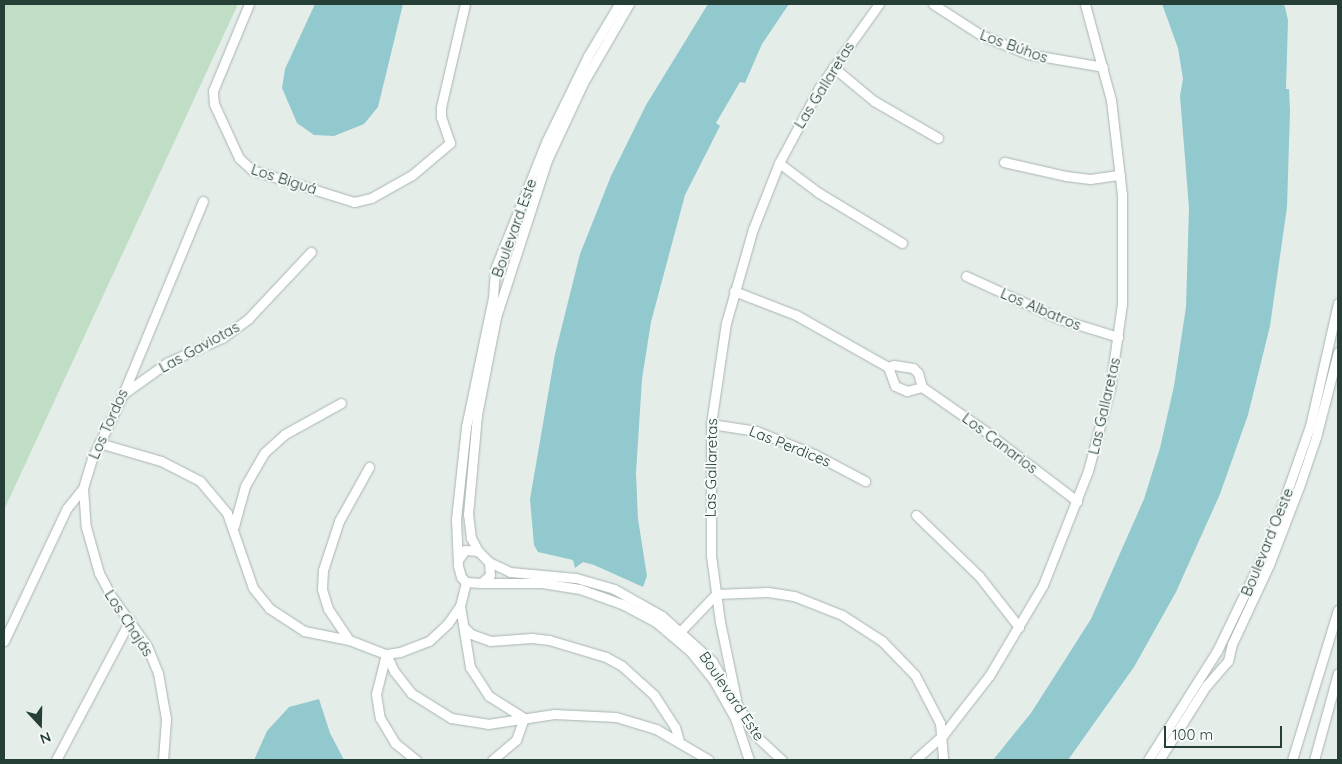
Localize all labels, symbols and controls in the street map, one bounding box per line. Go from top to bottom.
street label: Los Búhos [978,25,1050,67]
street label: Las Gallaretas [790,38,858,132]
street label: Los Biguá [249,160,319,198]
street label: Boulevard Este [488,176,540,280]
street label: Los Albatros [998,284,1084,334]
street label: Las Gaviotas [156,318,242,376]
street label: Las Gallaretas [1084,356,1124,456]
street label: Los Tordos [85,386,131,462]
street label: Los Canarios [959,409,1041,477]
street label: Las Gallaretas [701,418,721,518]
street label: Las Perdices [747,421,833,471]
street label: Boulevard Oeste [1237,485,1297,599]
street label: Los Chajás [101,586,157,660]
street label: Boulevard Este [696,648,768,744]
north arrow [15,699,65,749]
scale bar [1167,716,1284,748]
text: 100 m [1172,725,1213,744]
text: N [37,728,53,748]

